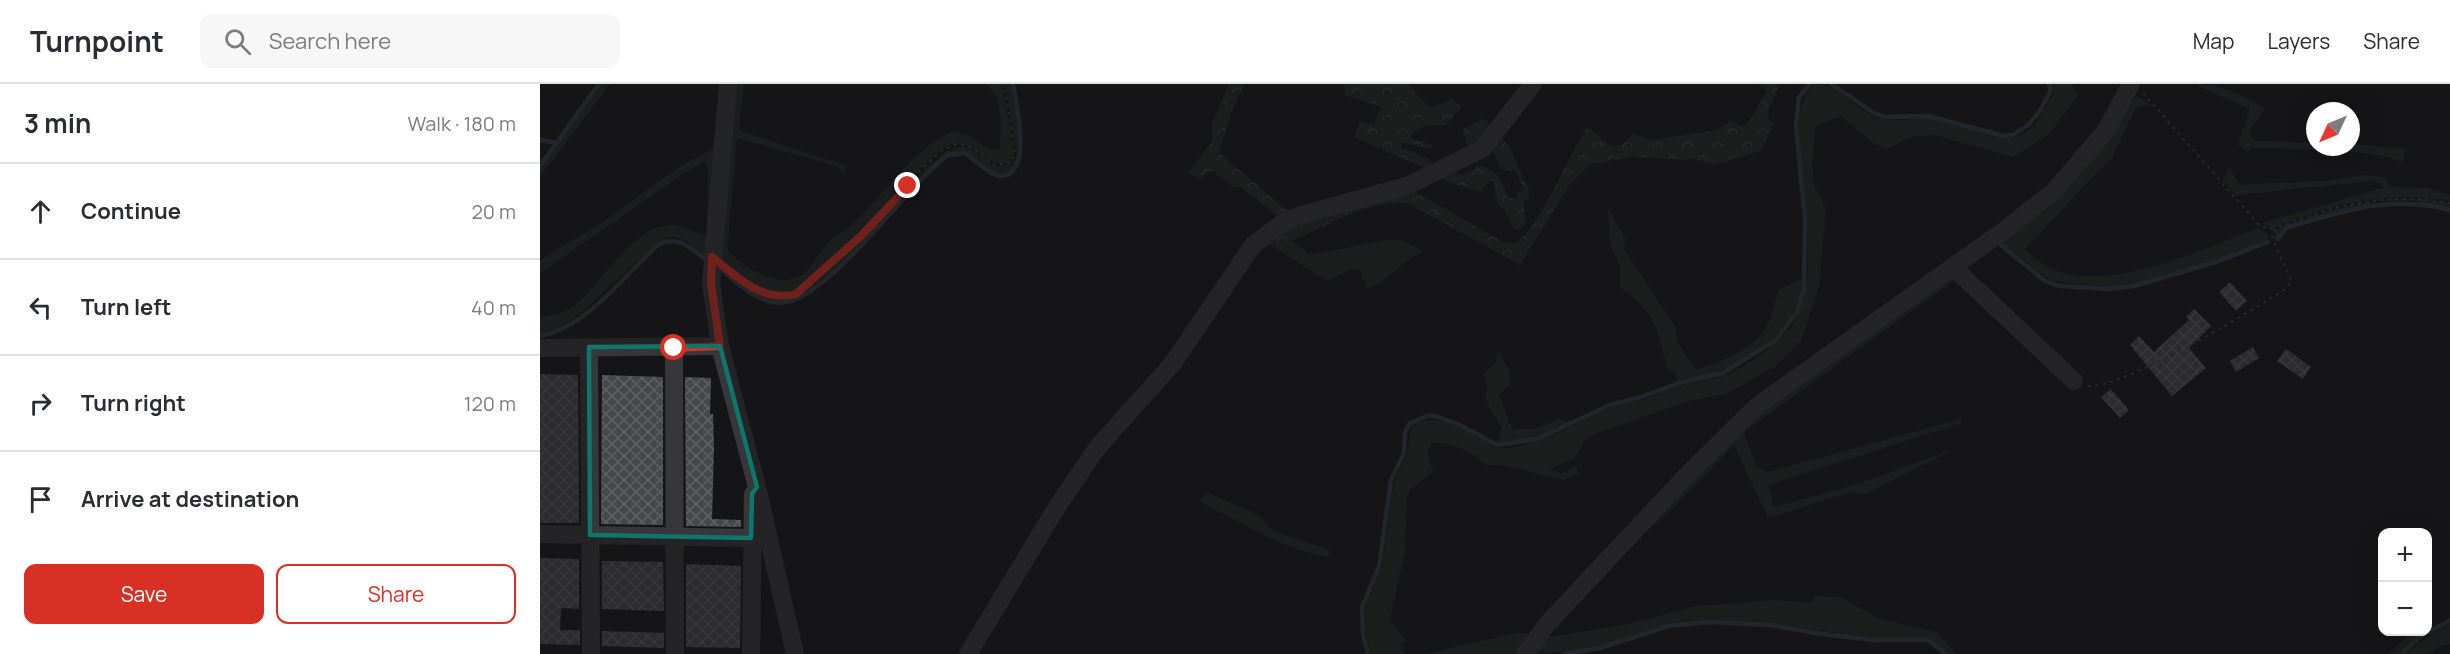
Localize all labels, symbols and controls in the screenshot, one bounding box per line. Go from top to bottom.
search box [200,14,620,68]
text: Turnpoint [30,22,164,60]
icon: search [221,25,254,58]
text: Search here [269,26,391,56]
text: Map [2193,27,2234,55]
text: Layers [2267,27,2330,55]
text: Share [2363,27,2420,55]
north arrow [2306,102,2360,156]
text: 3 min [24,105,91,141]
text: Walk · 180 m [407,110,516,137]
route end [894,172,920,198]
icon: ahead [24,195,57,228]
text: Continue [81,196,181,226]
text: 20 m [471,198,516,225]
icon: left [24,291,57,324]
text: Turn left [81,292,171,322]
text: 40 m [471,294,516,321]
route start [660,334,686,360]
icon: right [24,387,57,420]
text: Turn right [81,388,186,418]
text: 120 m [464,390,516,417]
icon: arrive [24,483,57,516]
text: Arrive at destination [81,484,299,514]
map controls [2378,528,2432,636]
button: + [2378,528,2432,582]
button: Save [24,564,264,624]
button: Share [276,564,516,624]
button: − [2378,582,2432,636]

